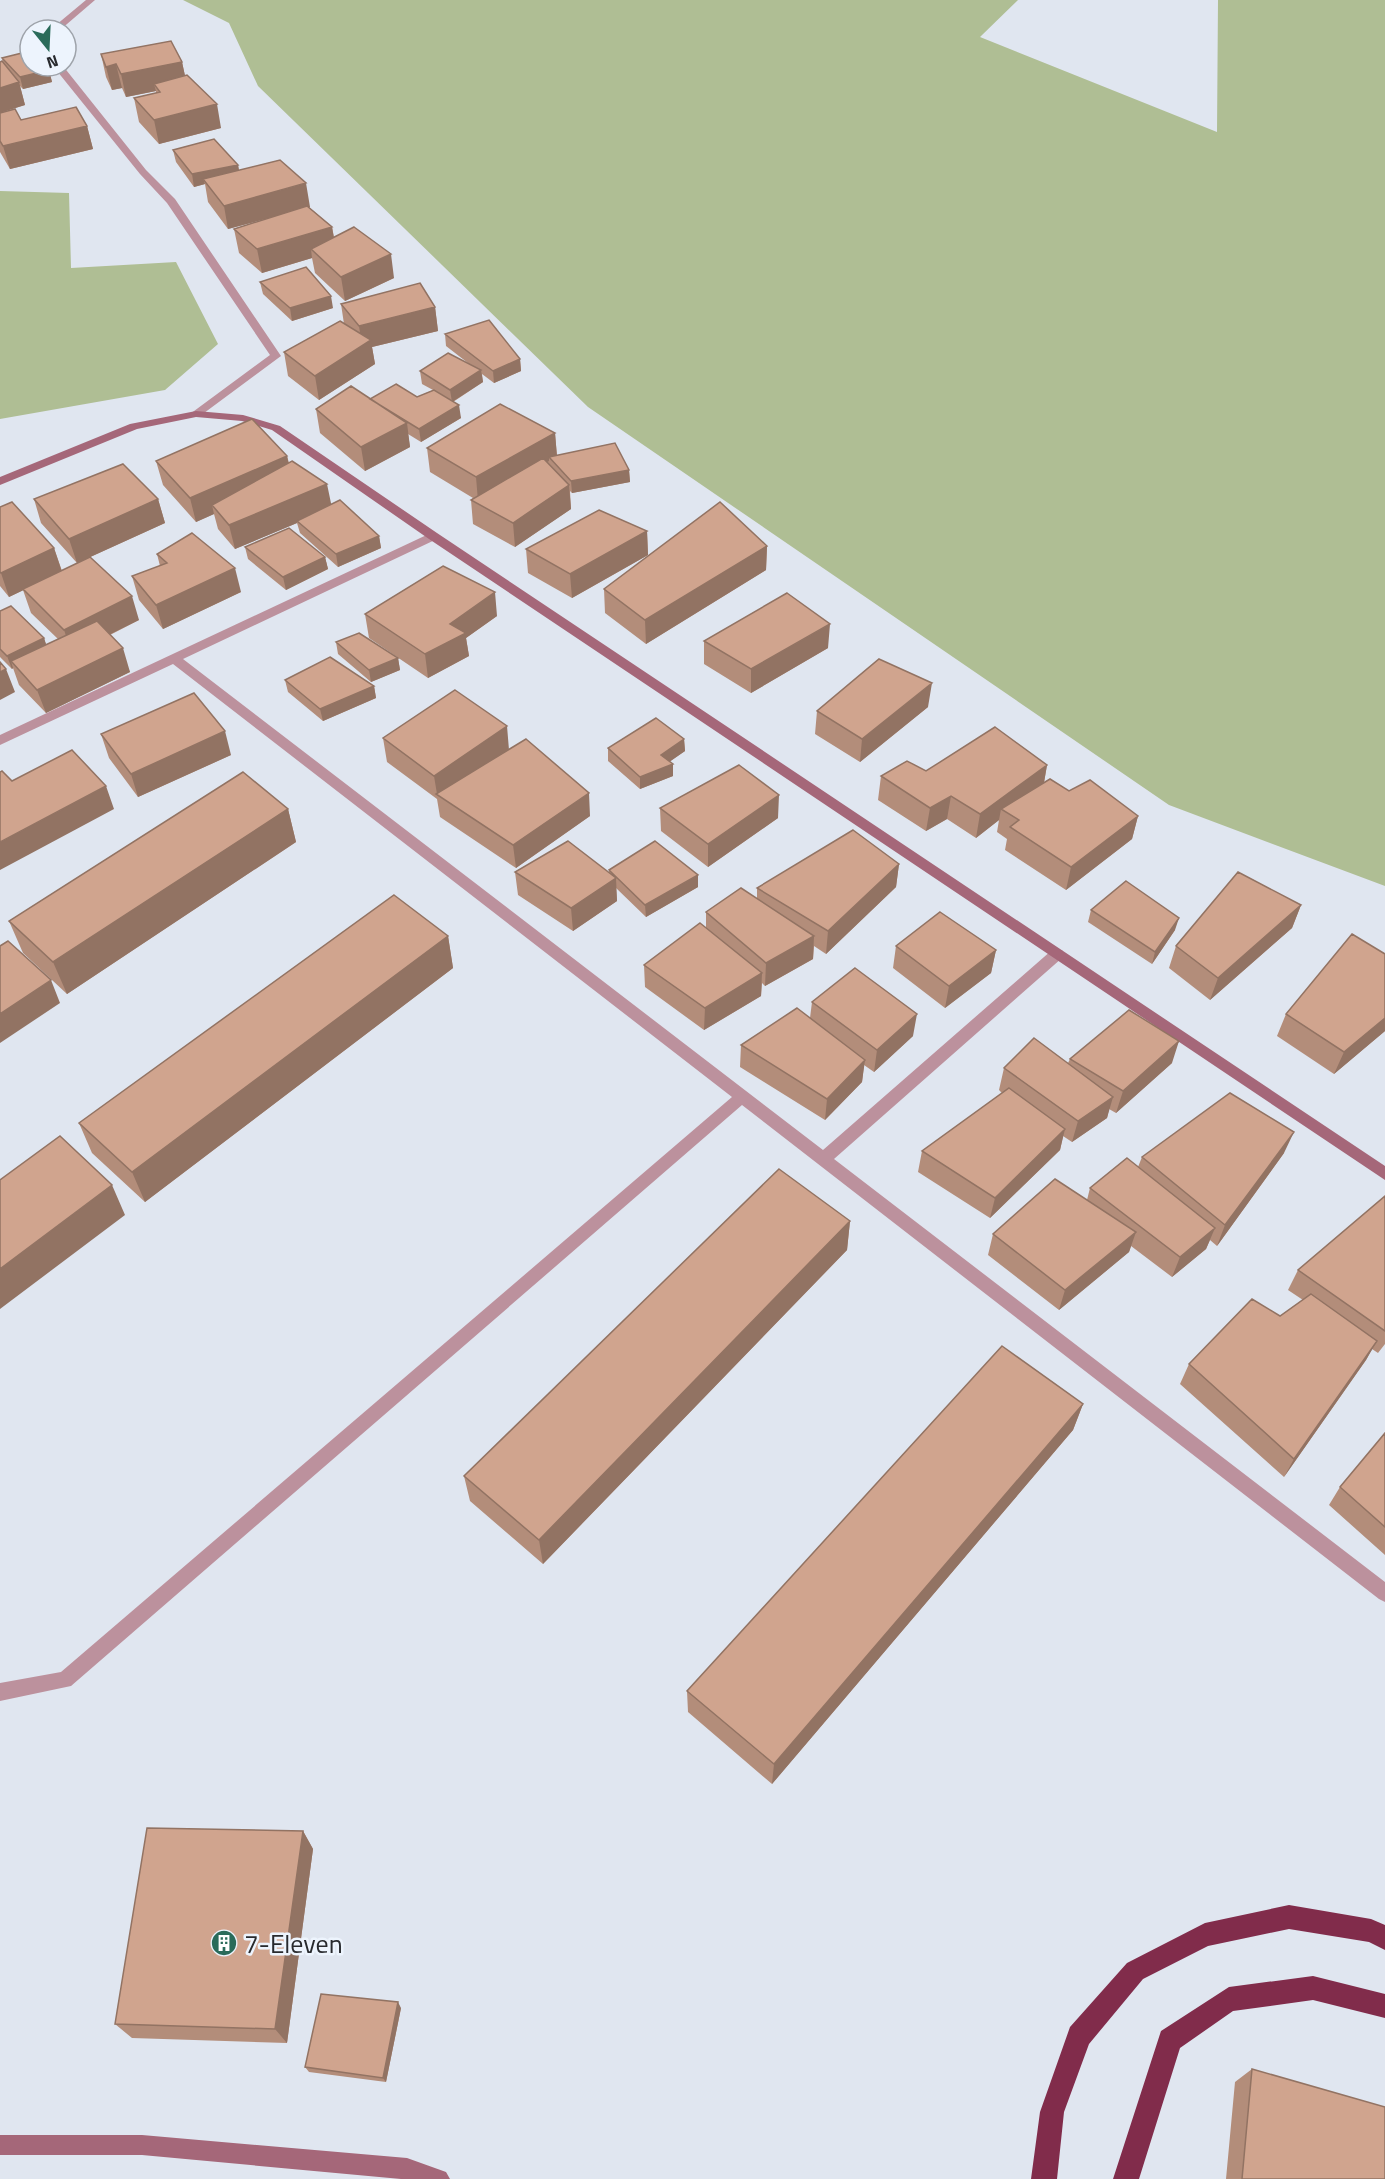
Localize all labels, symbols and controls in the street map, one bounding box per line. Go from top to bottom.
north arrow [18,18,78,78]
text: N [44,49,62,75]
place label: 7-Eleven [244,1924,343,1963]
building icon: 7-Eleven [209,1928,239,1958]

